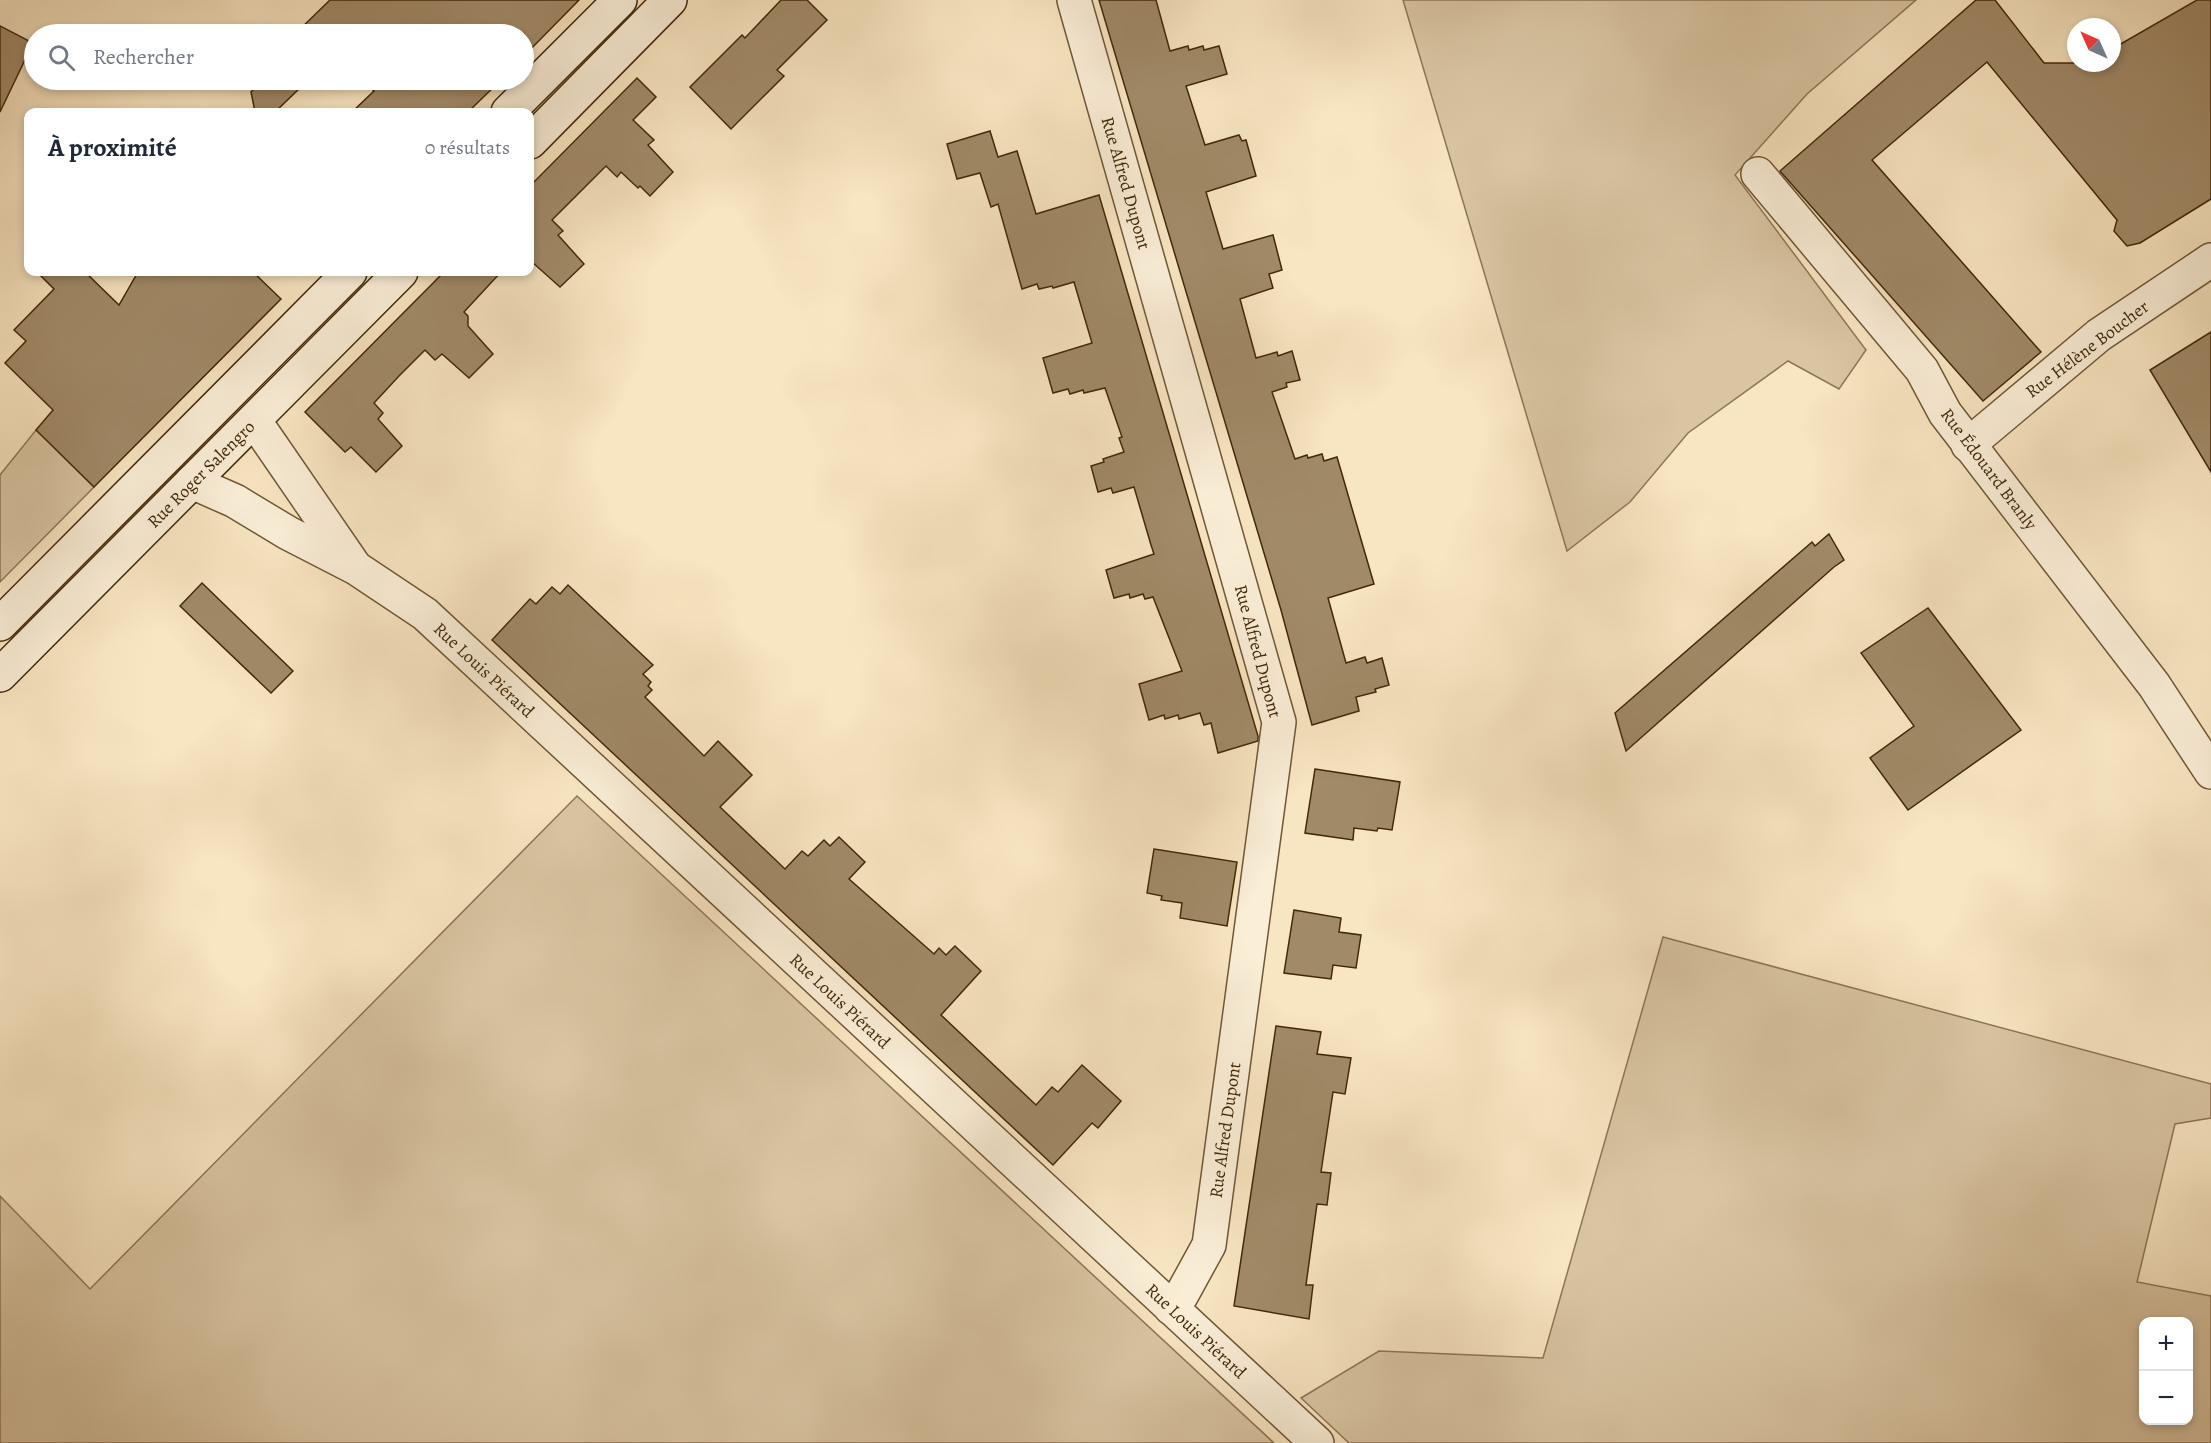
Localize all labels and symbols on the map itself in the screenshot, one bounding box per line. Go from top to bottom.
north arrow [2067,18,2121,72]
street label: Rue Alfred Dupont [1096,114,1156,252]
street label: Rue Hélène Boucher [2020,295,2154,403]
street label: Rue Édouard Branly [1935,403,2043,536]
street label: Rue Roger Salengro [142,415,260,533]
street label: Rue Alfred Dupont [1229,582,1287,720]
street label: Rue Louis Piérard [428,617,540,723]
street label: Rue Louis Piérard [784,948,896,1054]
street label: Rue Alfred Dupont [1204,1060,1246,1199]
street label: Rue Louis Piérard [1140,1278,1252,1384]

